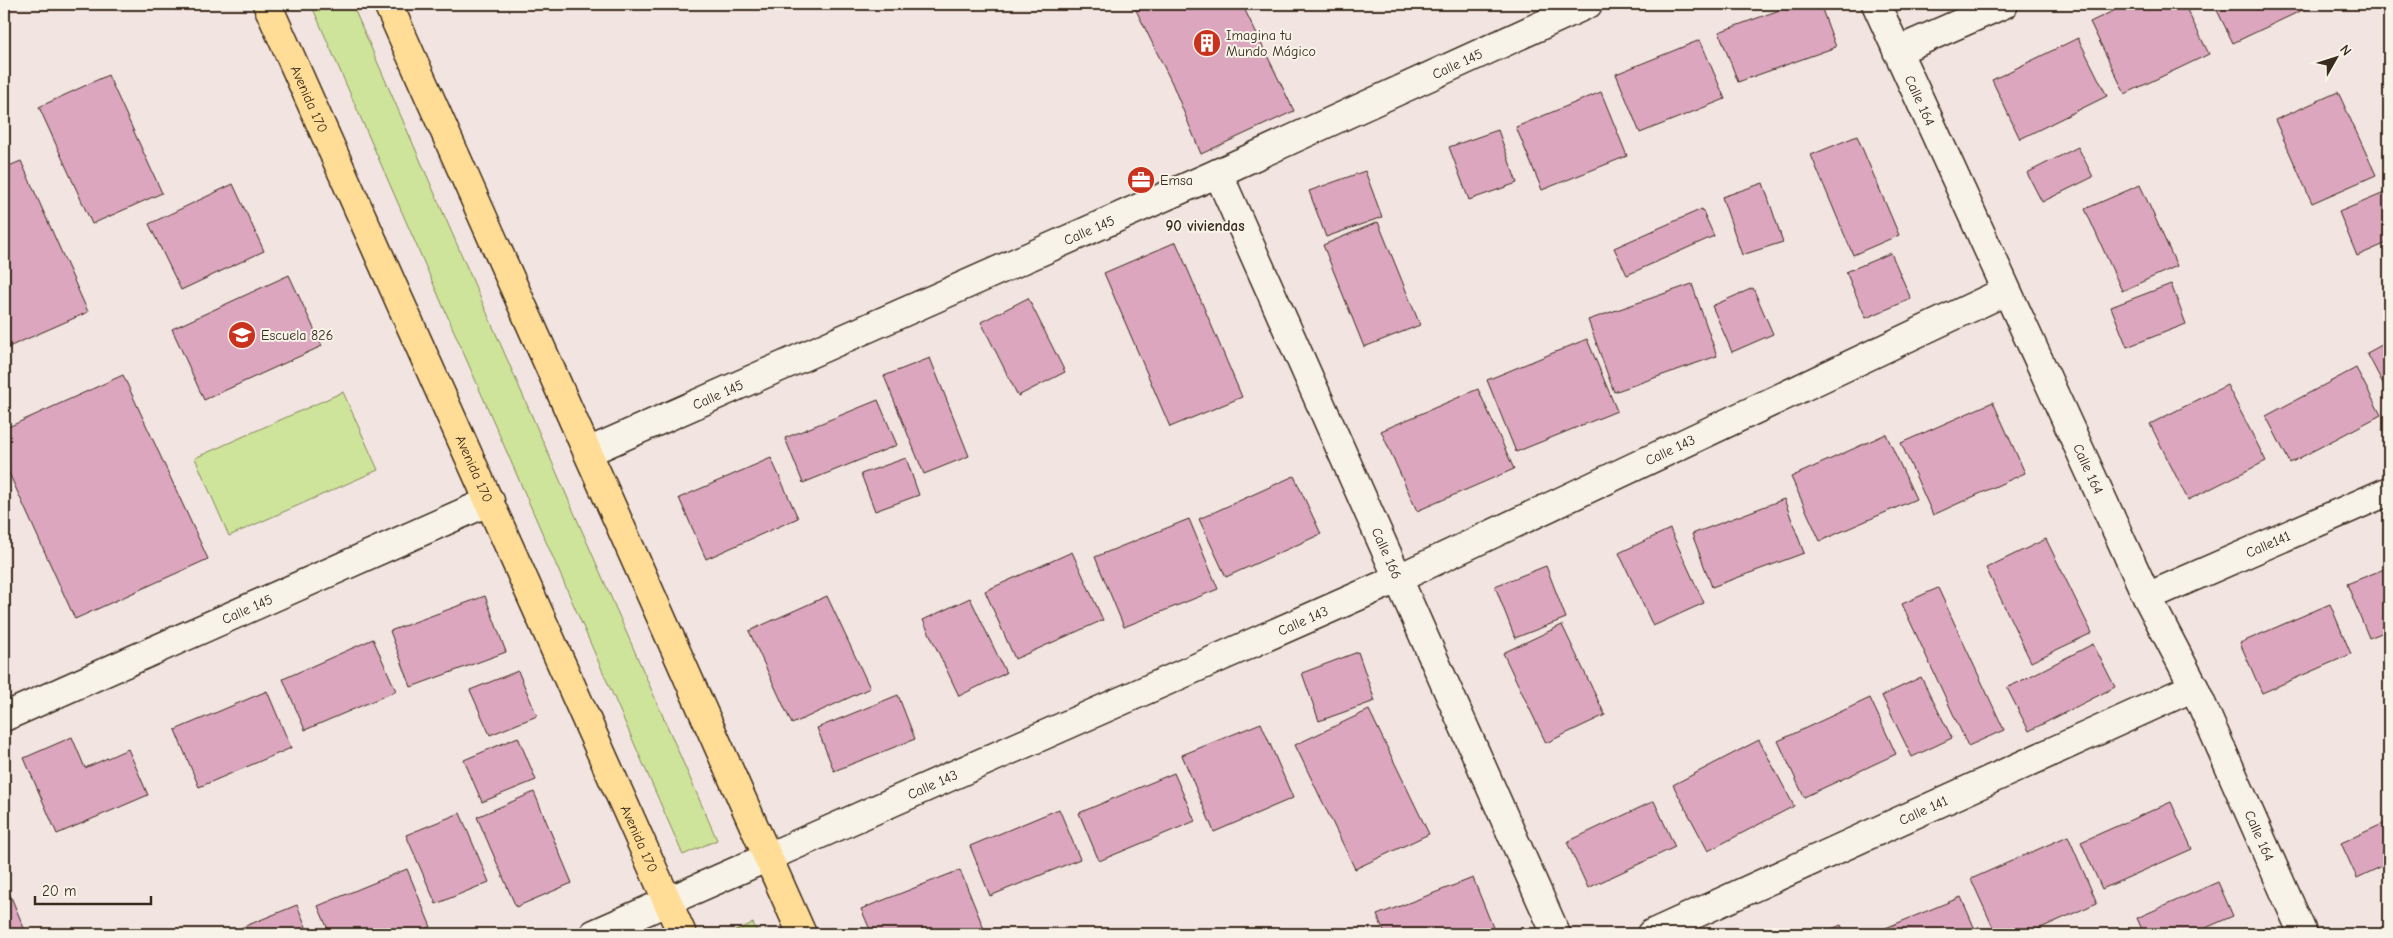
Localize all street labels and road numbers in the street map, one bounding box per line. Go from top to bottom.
street label: Calle 145 [1429,45,1485,83]
street label: Avenida 170 [287,63,332,135]
street label: Calle 164 [1901,72,1939,129]
street label: Calle 145 [1061,211,1117,249]
street label: Calle 145 [690,376,746,413]
street label: Calle 143 [1642,431,1698,469]
street label: Avenida 170 [452,433,497,505]
street label: Calle 164 [2070,441,2107,497]
street label: Calle 166 [1368,525,1406,582]
street label: Calle141 [2243,527,2293,561]
street label: Calle 145 [219,590,275,628]
street label: Calle 143 [1275,602,1331,639]
street label: Calle 143 [905,766,960,803]
street label: Calle 141 [1896,792,1950,829]
street label: Avenida 170 [617,802,662,875]
street label: Calle 164 [2241,808,2278,864]

